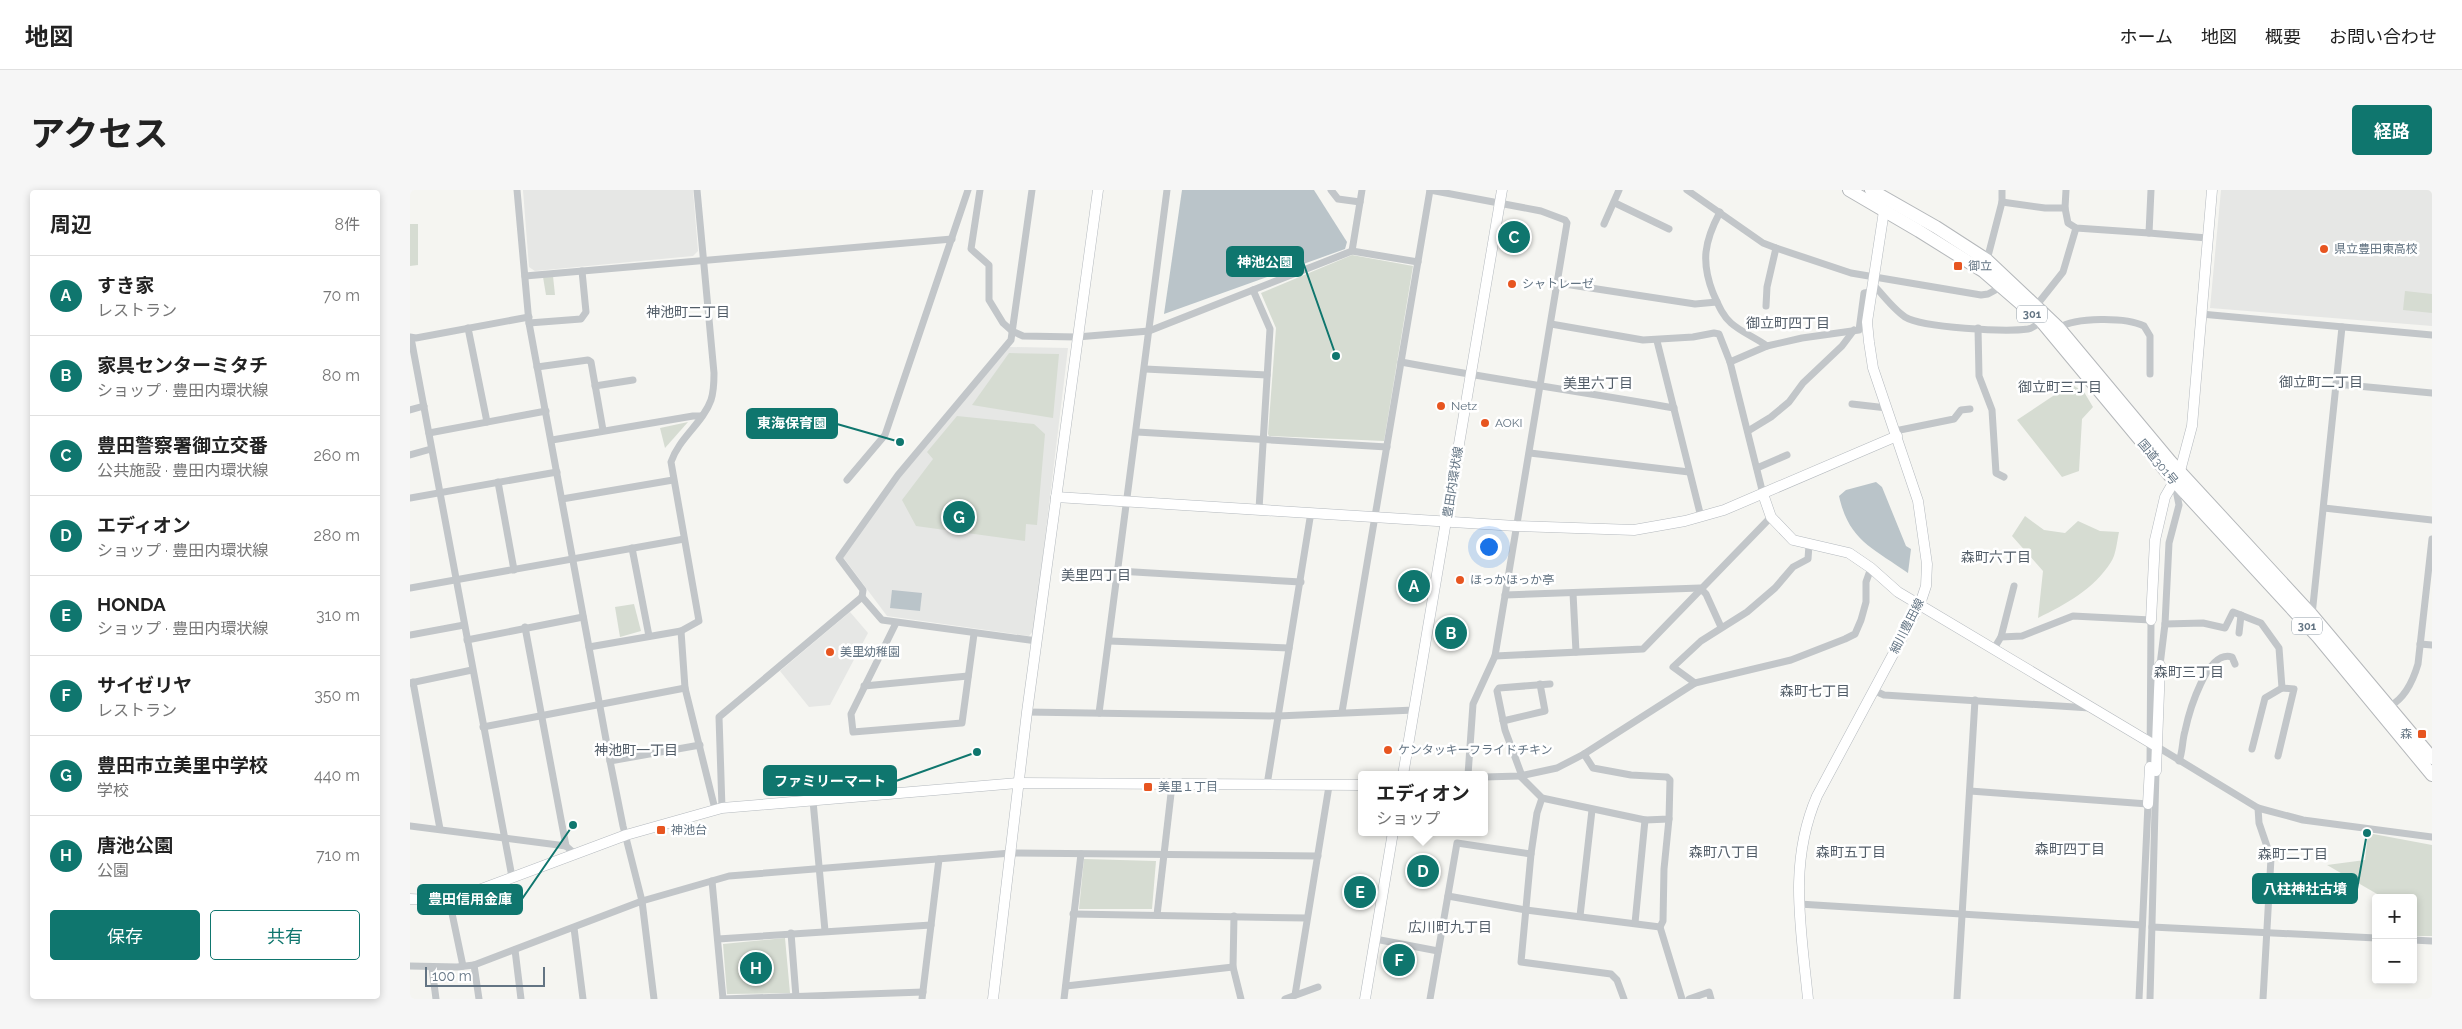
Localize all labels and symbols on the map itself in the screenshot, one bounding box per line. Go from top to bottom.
pin: C [1498,218,1530,256]
place label: 県立豊田東高校 [2334,242,2418,256]
marker: 県立豊田東高校 [2318,243,2330,255]
callout: 神池公園 [1227,247,1303,276]
text: 神池公園 [1237,254,1293,270]
place label: 御立 [1968,259,1992,273]
marker: 御立 [1952,260,1964,272]
place label: シャトレーゼ [1522,277,1594,291]
marker: シャトレーゼ [1506,278,1518,290]
district label: 神池町二丁目 [646,304,730,320]
road number: 301 [2017,306,2047,322]
district label: 御立町四丁目 [1746,315,1830,331]
district label: 御立町二丁目 [2279,374,2363,390]
district label: 美里六丁目 [1563,375,1633,391]
district label: 御立町三丁目 [2018,379,2102,395]
place label: Netz [1451,399,1477,413]
marker: Netz [1435,400,1447,412]
callout: 東海保育園 [747,409,837,438]
text: 東海保育園 [757,415,827,431]
place label: AOKI [1495,416,1523,430]
marker: AOKI [1479,417,1491,429]
street label: 国道301号 [2135,436,2181,488]
street label: 豊田内環状線 [1440,445,1466,519]
pin: G [943,498,975,536]
your location [1476,534,1502,560]
district label: 森町六丁目 [1961,549,2031,565]
district label: 美里四丁目 [1061,567,1131,583]
pin: A [1398,567,1430,605]
place label: ほっかほっか亭 [1470,573,1554,587]
marker: ほっかほっか亭 [1454,574,1466,586]
street label: 細川豊田線 [1887,596,1927,656]
pin: B [1435,614,1467,652]
road number: 301 [2292,618,2322,634]
place label: 美里幼稚園 [840,645,900,659]
marker: 美里幼稚園 [824,646,836,658]
district label: 森町三丁目 [2154,664,2224,680]
district label: 森町七丁目 [1780,683,1850,699]
place label: 森 [2400,727,2412,741]
marker: 森 [2416,728,2428,740]
district label: 神池町一丁目 [594,742,678,758]
place label: ケンタッキーフライドチキン [1398,743,1553,757]
marker: ケンタッキーフライドチキン [1382,744,1394,756]
callout: ファミリーマート [764,766,896,795]
text: ファミリーマート [774,773,886,789]
place label: 美里１丁目 [1158,780,1218,794]
marker: 美里１丁目 [1142,781,1154,793]
place label: 神池台 [671,823,707,837]
marker: 神池台 [655,824,667,836]
district label: 森町四丁目 [2035,841,2105,857]
district label: 森町八丁目 [1689,844,1759,860]
district label: 森町五丁目 [1816,844,1886,860]
district label: 森町二丁目 [2258,846,2328,862]
pin: D [1407,852,1439,890]
pin: E [1344,873,1376,911]
callout: 八柱神社古墳 [2253,874,2357,903]
text: 八柱神社古墳 [2263,881,2347,897]
callout: 豊田信用金庫 [418,885,522,914]
text: 豊田信用金庫 [428,891,512,907]
district label: 広川町九丁目 [1408,919,1492,935]
pin: F [1383,941,1415,979]
pin: H [740,949,772,987]
scale bar [425,964,545,987]

